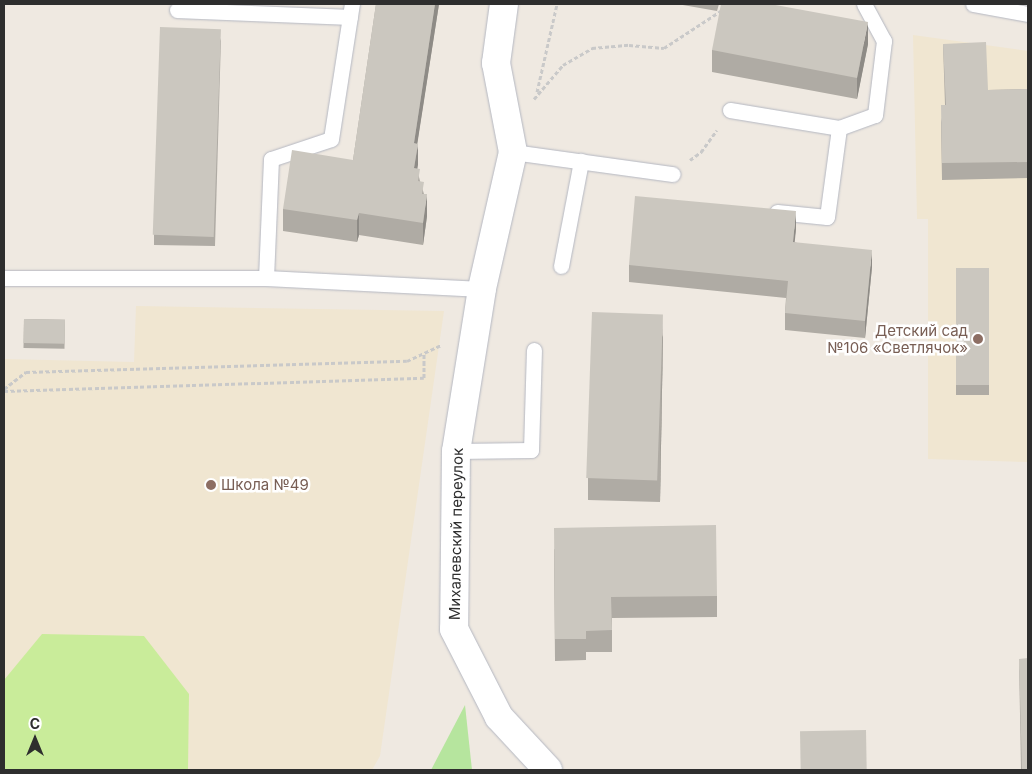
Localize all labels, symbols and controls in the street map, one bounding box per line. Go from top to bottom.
place label: Детский сад №106 «Светлячок» [827,321,968,356]
marker: Детский сад №106 «Светлячок» [972,333,984,345]
street label: Михалевский переулок [445,448,467,620]
place label: Школа №49 [221,476,309,494]
marker: Школа №49 [205,479,217,491]
north arrow [10,714,60,764]
text: С [30,715,40,732]

